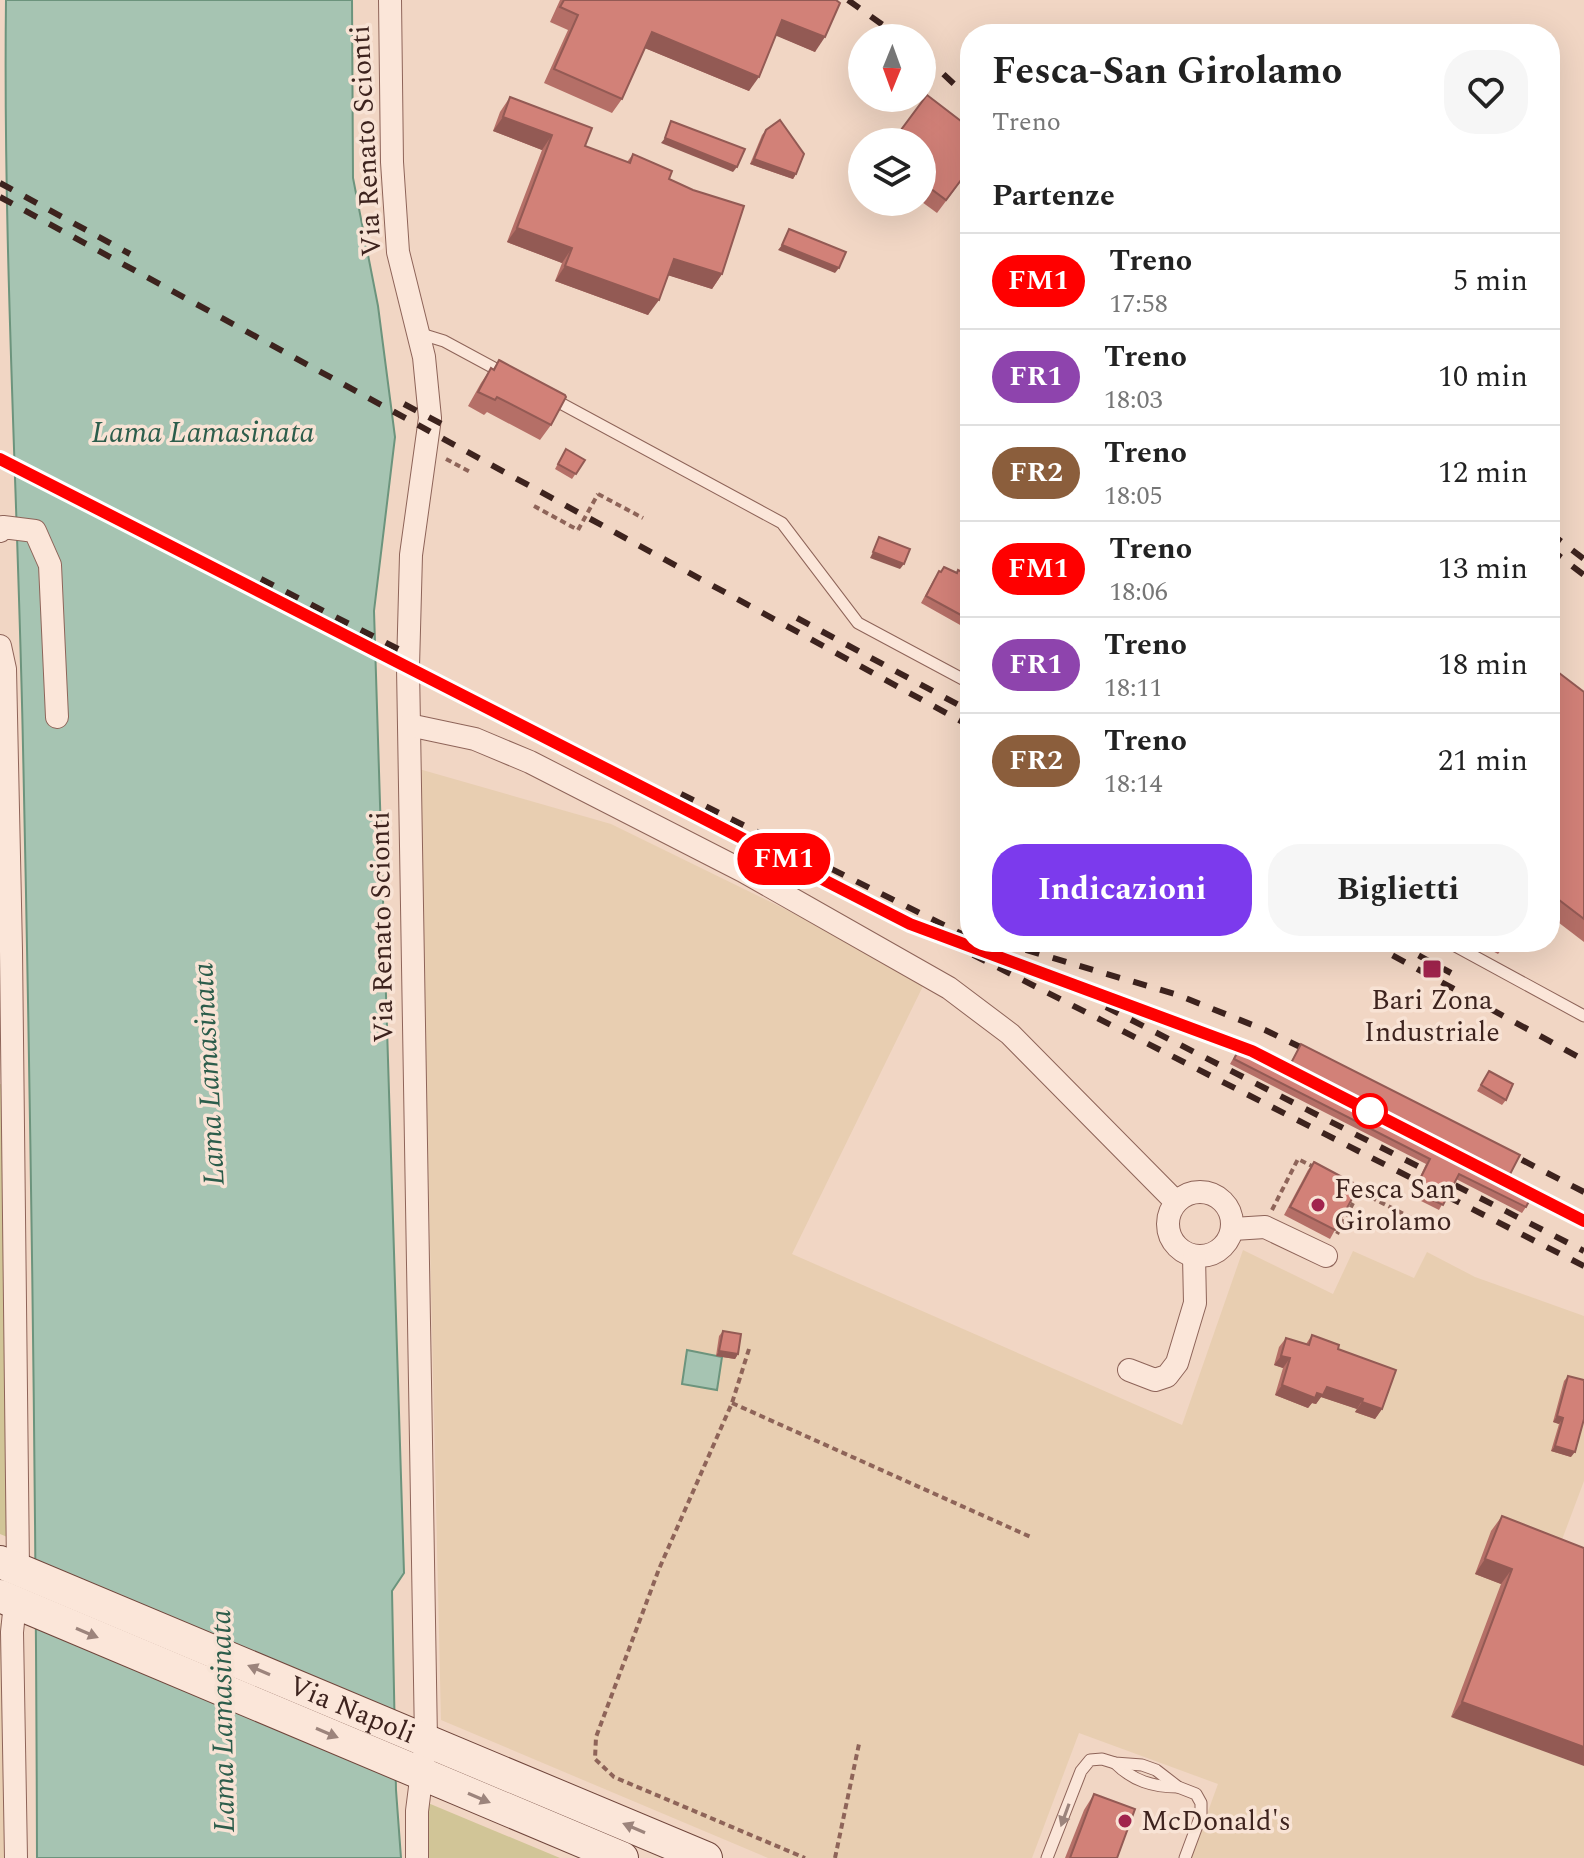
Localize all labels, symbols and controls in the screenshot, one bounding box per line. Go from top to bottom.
street label: Via Renato Scionti [338,24,394,258]
north arrow [848,24,936,112]
map controls [848,24,936,216]
text: Fesca-San Girolamo [992,43,1342,101]
button: heart [1444,50,1528,134]
text: Treno [992,102,1061,142]
button: layers [848,128,936,216]
text: Partenze [992,173,1115,219]
text: Treno [1109,238,1192,284]
text: 5 min [1453,258,1528,304]
text: FM1 [1008,259,1069,302]
text: 17:58 [1109,284,1168,324]
text: Treno [1104,334,1187,380]
text: 10 min [1438,354,1528,400]
text: FR1 [1009,355,1063,398]
text: 18:03 [1104,380,1163,420]
water label: Lama Lamasinata [91,410,315,456]
text: Treno [1104,430,1187,476]
text: 12 min [1438,450,1528,496]
text: FR2 [1009,451,1063,494]
text: 18:05 [1104,476,1163,516]
text: Treno [1109,526,1192,572]
text: 13 min [1438,546,1528,592]
text: FM1 [1008,547,1069,590]
text: 18:06 [1109,572,1168,612]
text: Treno [1104,622,1187,668]
text: 18 min [1438,642,1528,688]
text: FR1 [1009,643,1063,686]
text: 18:11 [1104,668,1163,708]
text: Treno [1104,718,1187,764]
text: 21 min [1438,738,1528,784]
text: FR2 [1009,739,1063,782]
text: 18:14 [1104,764,1163,804]
street label: Via Renato Scionti [358,811,406,1043]
line badge: FM1 [738,833,830,885]
text: FM1 [753,837,815,880]
button: Indicazioni [992,844,1252,936]
button: Biglietti [1268,844,1528,936]
marker: Bari Zona Industriale [1421,958,1443,980]
water label: Lama Lamasinata [180,961,238,1187]
place label: Bari Zona Industriale [1364,979,1500,1054]
unlabelled marker [1353,1094,1387,1128]
place label: Fesca San Girolamo [1334,1168,1456,1243]
marker: Fesca San Girolamo [1309,1196,1327,1214]
water label: Lama Lamasinata [198,1609,248,1833]
one-way arrow [75,1627,99,1640]
one-way arrow [247,1663,271,1676]
street label: Via Napoli [282,1664,422,1755]
one-way arrow [315,1727,339,1740]
one-way arrow [467,1791,491,1804]
place label: McDonald's [1141,1800,1291,1843]
one-way arrow [1058,1803,1071,1827]
marker: McDonald's [1116,1812,1134,1830]
one-way arrow [622,1822,646,1835]

